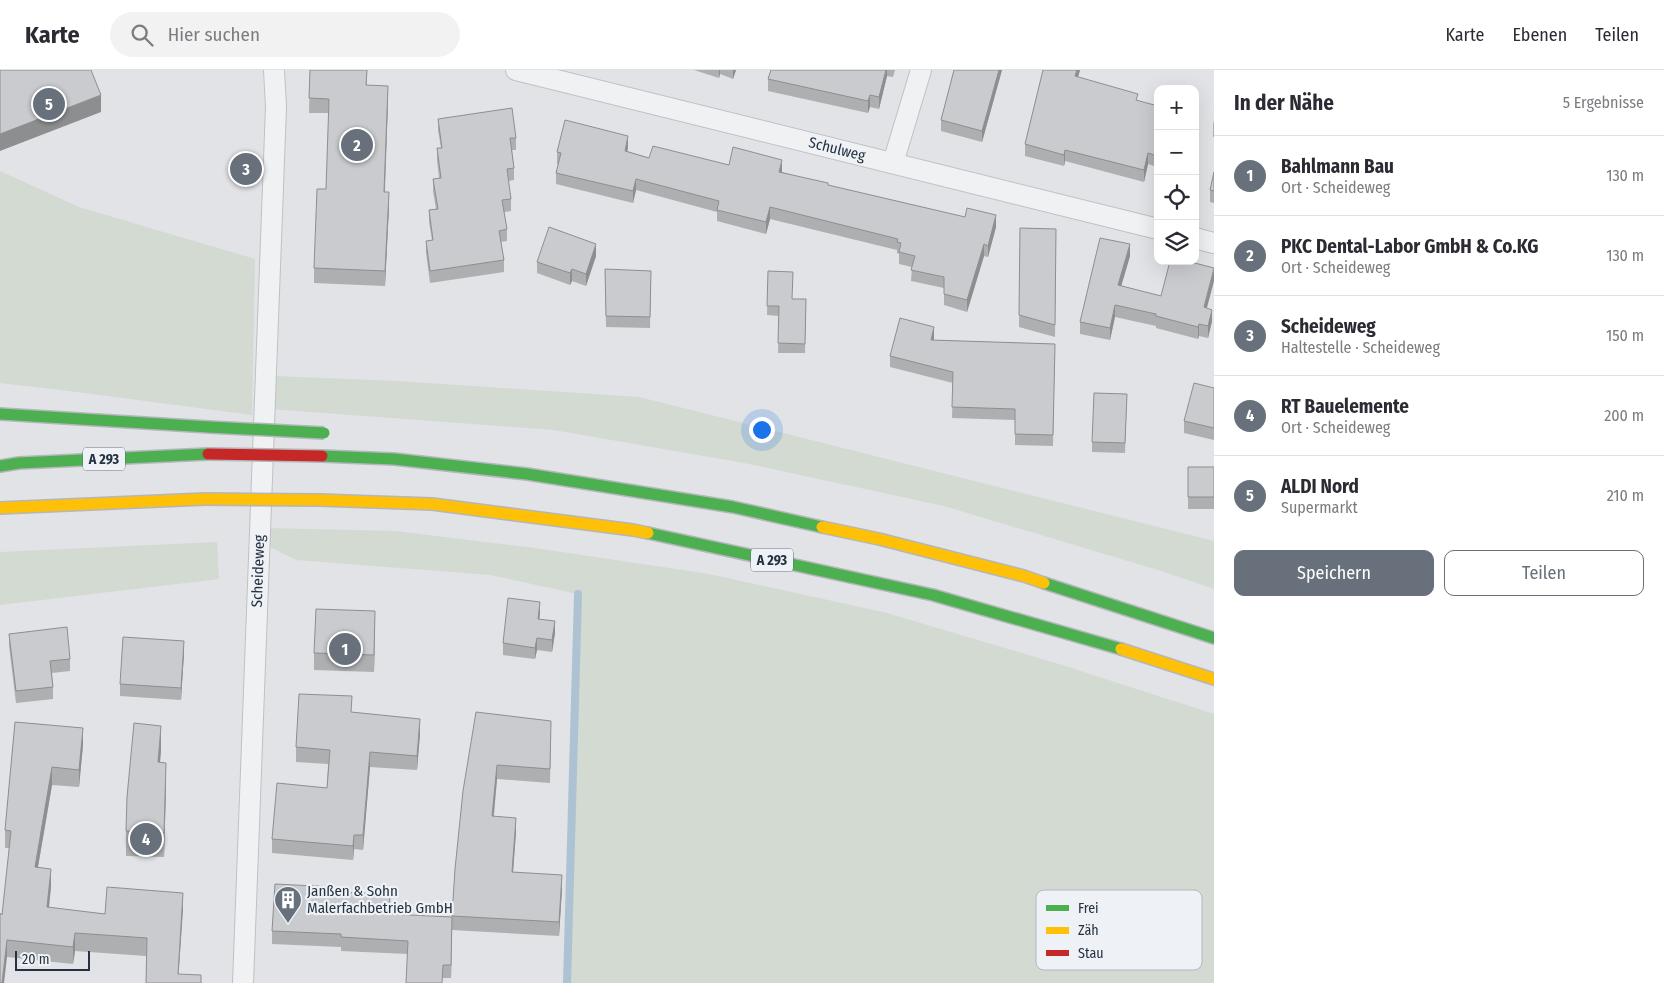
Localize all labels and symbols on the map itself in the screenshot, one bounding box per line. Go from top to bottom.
pin: 5 [33,85,65,123]
pin: 2 [341,126,373,164]
street label: Schulweg [807,133,867,165]
pin: 3 [230,150,262,188]
your location [749,417,775,443]
road number: A 293 [83,448,125,470]
street label: Scheideweg [248,534,268,608]
road number: A 293 [751,548,793,572]
pin: 1 [329,630,361,668]
pin: 4 [130,820,162,858]
place label: Janßen & Sohn Malerfachbetrieb GmbH [307,882,453,917]
building icon: Janßen & Sohn Malerfachbetrieb GmbH [273,885,303,924]
legend [1036,890,1202,970]
text: Frei [1078,900,1099,917]
text: Zäh [1078,922,1099,939]
text: Stau [1078,945,1104,962]
scale bar [15,948,90,971]

